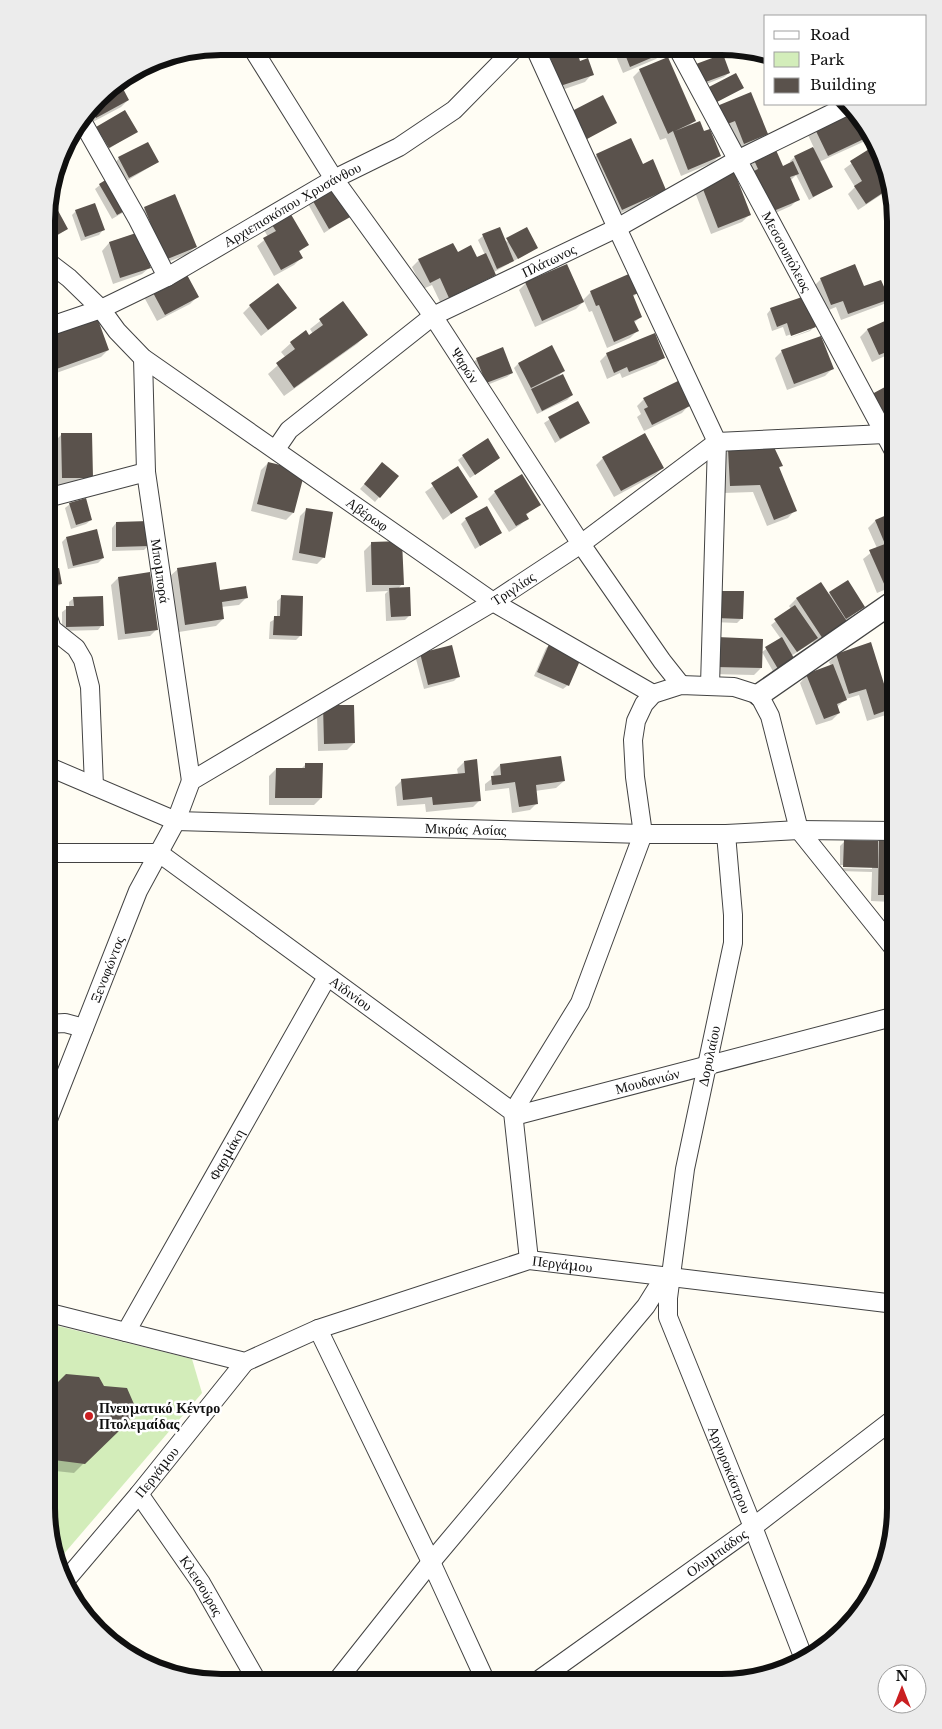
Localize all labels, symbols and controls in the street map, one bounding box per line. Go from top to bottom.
legend [764,15,927,105]
text: Road [810,25,850,44]
text: Park [810,50,846,69]
text: Building [810,75,877,94]
street label: Αρχιεπισκόπου Χρυσάνθου [220,158,364,251]
street label: Μεσσουπόλεως [758,208,816,295]
street label: Πλάτωνος [519,240,579,281]
street label: Ψαρών [447,344,483,387]
street label: Αβέρωφ [343,493,392,535]
street label: Μπομπορά [147,537,174,605]
street label: Τριγλίας [488,567,539,610]
street label: Μικράς Ασίας [425,819,507,839]
street label: Ξενοφώντος [86,933,128,1005]
street label: Αϊδινίου [326,972,376,1015]
street label: Δορυλαίου [694,1024,724,1088]
street label: Μουδανιών [613,1064,682,1098]
street label: Φαρμάκη [205,1125,248,1183]
street label: Περγάμου [531,1251,594,1277]
place label: Πνευματικό Κέντρο Πτολεμαίδας [99,1399,220,1433]
marker: Πνευματικό Κέντρο Πτολεμαίδας [83,1410,95,1422]
street label: Αργυροκάστρου [704,1423,755,1516]
street label: Περγάμου [131,1443,183,1501]
street label: Ολυμπιάδος [682,1525,751,1581]
street label: Κλεισούρας [176,1552,227,1620]
north arrow [877,1664,927,1714]
text: N [895,1667,909,1685]

